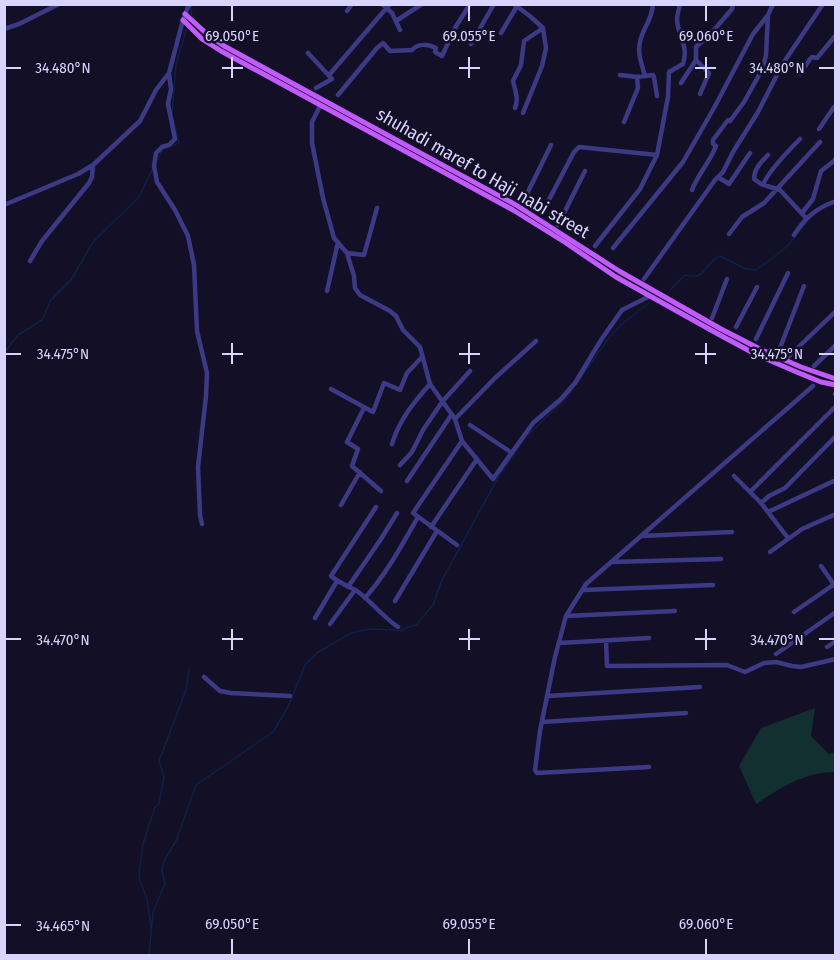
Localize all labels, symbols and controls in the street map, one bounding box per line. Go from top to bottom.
text: 69.050°E [205,27,259,45]
text: 69.055°E [443,27,495,45]
text: 69.060°E [679,27,733,45]
text: 34.480°N [35,59,91,77]
text: 34.480°N [749,59,805,77]
street label: shuhadi maref to Haji nabi street [373,103,593,243]
text: 34.475°N [37,345,89,363]
text: 34.475°N [751,345,803,363]
text: 34.470°N [36,631,90,649]
text: 34.470°N [750,631,804,649]
text: 69.050°E [205,915,259,933]
text: 69.055°E [443,915,495,933]
text: 69.060°E [679,915,733,933]
text: 34.465°N [36,917,90,935]

